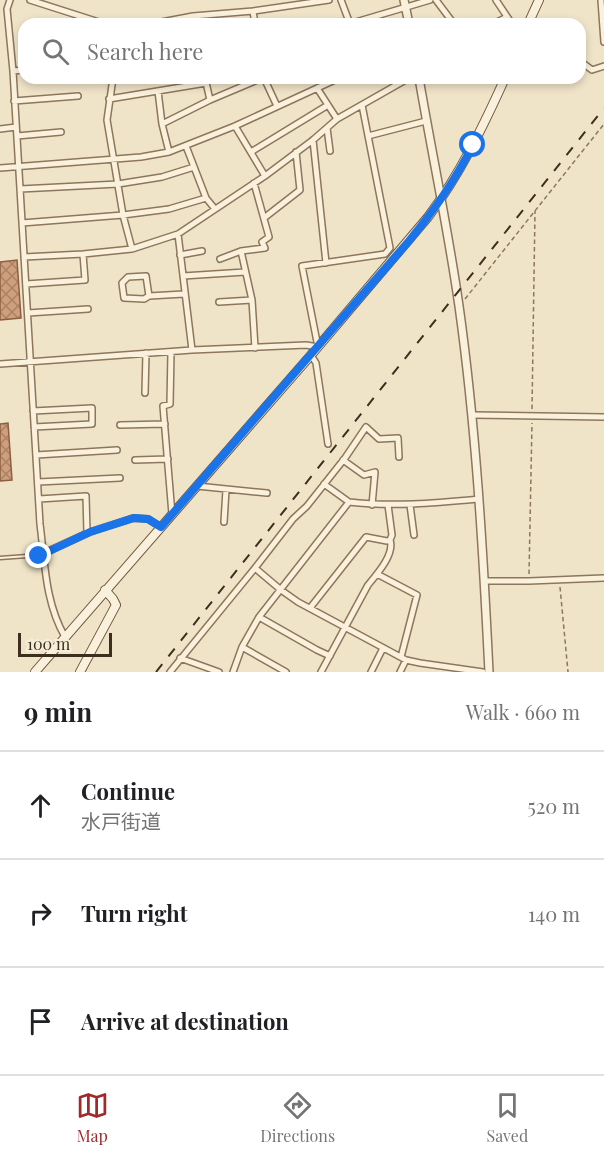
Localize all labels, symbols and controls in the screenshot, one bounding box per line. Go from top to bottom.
search box [18,18,586,84]
icon: search [39,35,72,68]
text: Search here [87,36,203,66]
route start [459,131,485,157]
route end [25,542,51,568]
scale bar [18,630,112,658]
text: 100 m [27,633,70,654]
text: 9 min [24,694,92,729]
text: Walk · 660 m [466,698,580,725]
text: Continue [81,776,175,806]
icon: ahead [24,789,57,822]
text: 520 m [527,792,580,819]
text: 水戸街道 [81,807,161,834]
icon: right [24,897,57,930]
text: Turn right [81,898,187,928]
text: 140 m [528,900,580,927]
icon: arrive [24,1005,57,1038]
text: Arrive at destination [81,1006,289,1036]
tab: Map [76,1089,109,1146]
tab: Directions [260,1089,335,1146]
tab: Saved [487,1089,528,1146]

